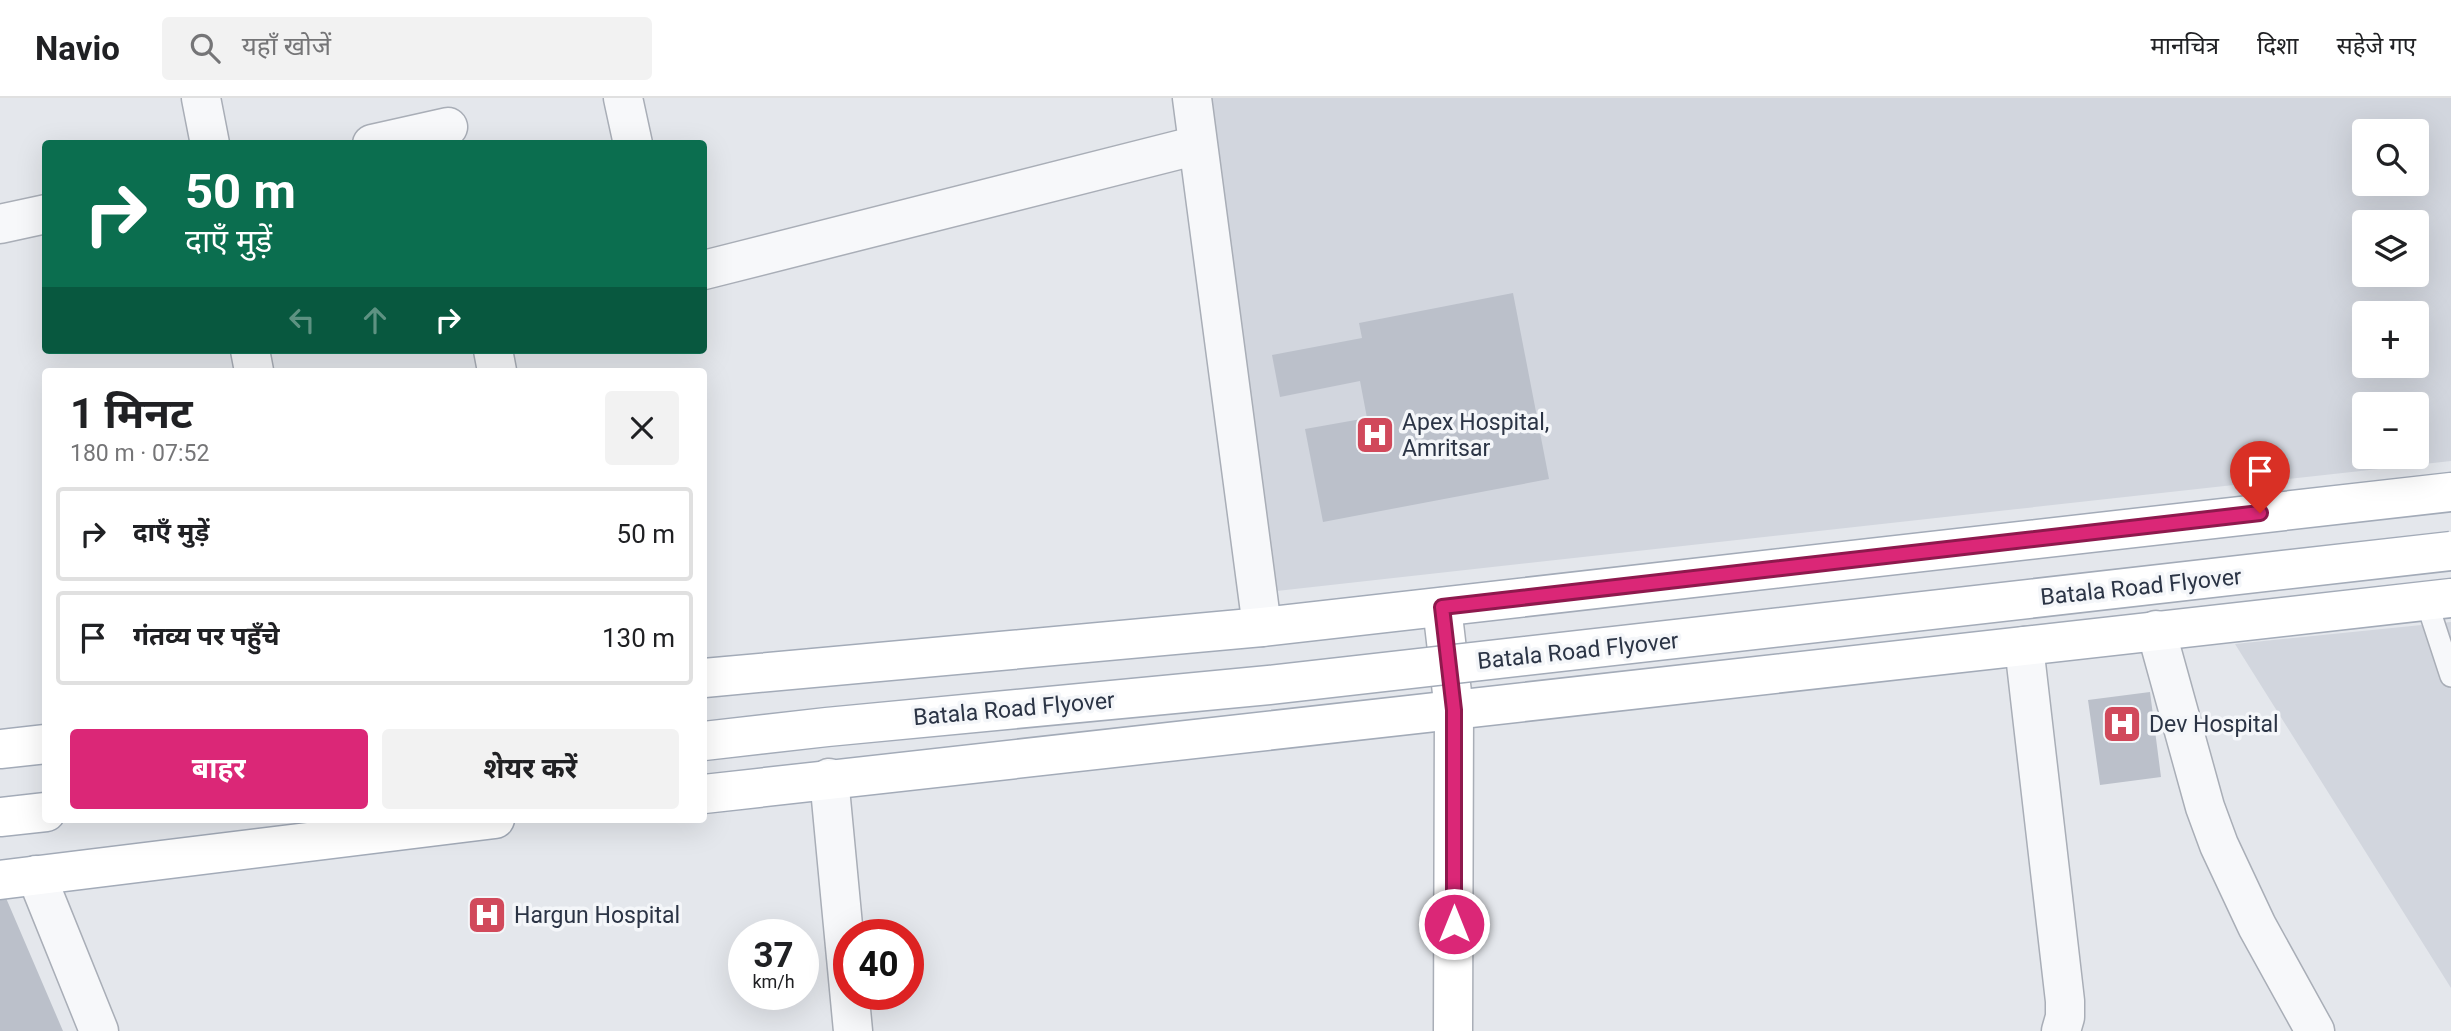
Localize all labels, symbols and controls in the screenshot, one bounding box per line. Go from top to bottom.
search box [162,17,652,80]
text: Navio [35,29,120,68]
icon: search [186,29,224,67]
text: यहाँ खोजें [242,31,331,61]
text: मानचित्र [2150,32,2219,60]
text: दिशा [2257,32,2298,60]
text: सहेजे गए [2336,32,2416,60]
map controls [2352,119,2429,469]
button: search [2352,119,2429,196]
text: 50 m [185,163,296,220]
icon: right [70,168,161,259]
button: layers [2352,210,2429,287]
text: दाएँ मुड़ें [185,222,272,260]
icon: left [283,301,321,339]
icon: ahead [356,301,394,339]
icon: right [429,301,467,339]
button: + [2352,301,2429,378]
text: 1 मिनट [70,389,193,438]
button: close [605,391,679,465]
button: − [2352,392,2429,469]
place label: Apex Hospital, Amritsar [1402,409,1549,462]
hospital icon: Apex Hospital, Amritsar [1354,414,1396,456]
text: 180 m · 07:52 [70,440,209,467]
pin [2230,441,2290,513]
icon: arrive [2241,452,2279,490]
icon: right [74,515,112,553]
text: दाएँ मुड़ें [133,517,209,547]
text: 50 m [617,519,675,549]
street label: Batala Road Flyover [2039,563,2243,611]
icon: arrive [74,619,112,657]
text: गंतव्य पर पहुँचे [133,621,280,651]
text: 130 m [602,623,675,653]
street label: Batala Road Flyover [1476,627,1680,675]
street label: Batala Road Flyover [912,687,1116,731]
hospital icon: Dev Hospital [2101,703,2143,745]
place label: Dev Hospital [2149,711,2279,738]
button: बाहर [70,729,368,809]
button: शेयर करें [382,729,679,809]
position arrow [1417,887,1491,961]
hospital icon: Hargun Hospital [466,894,508,936]
place label: Hargun Hospital [514,902,680,929]
speed limit sign: 40 [833,919,924,1010]
text: 37 [753,935,794,976]
text: km/h [752,971,795,992]

